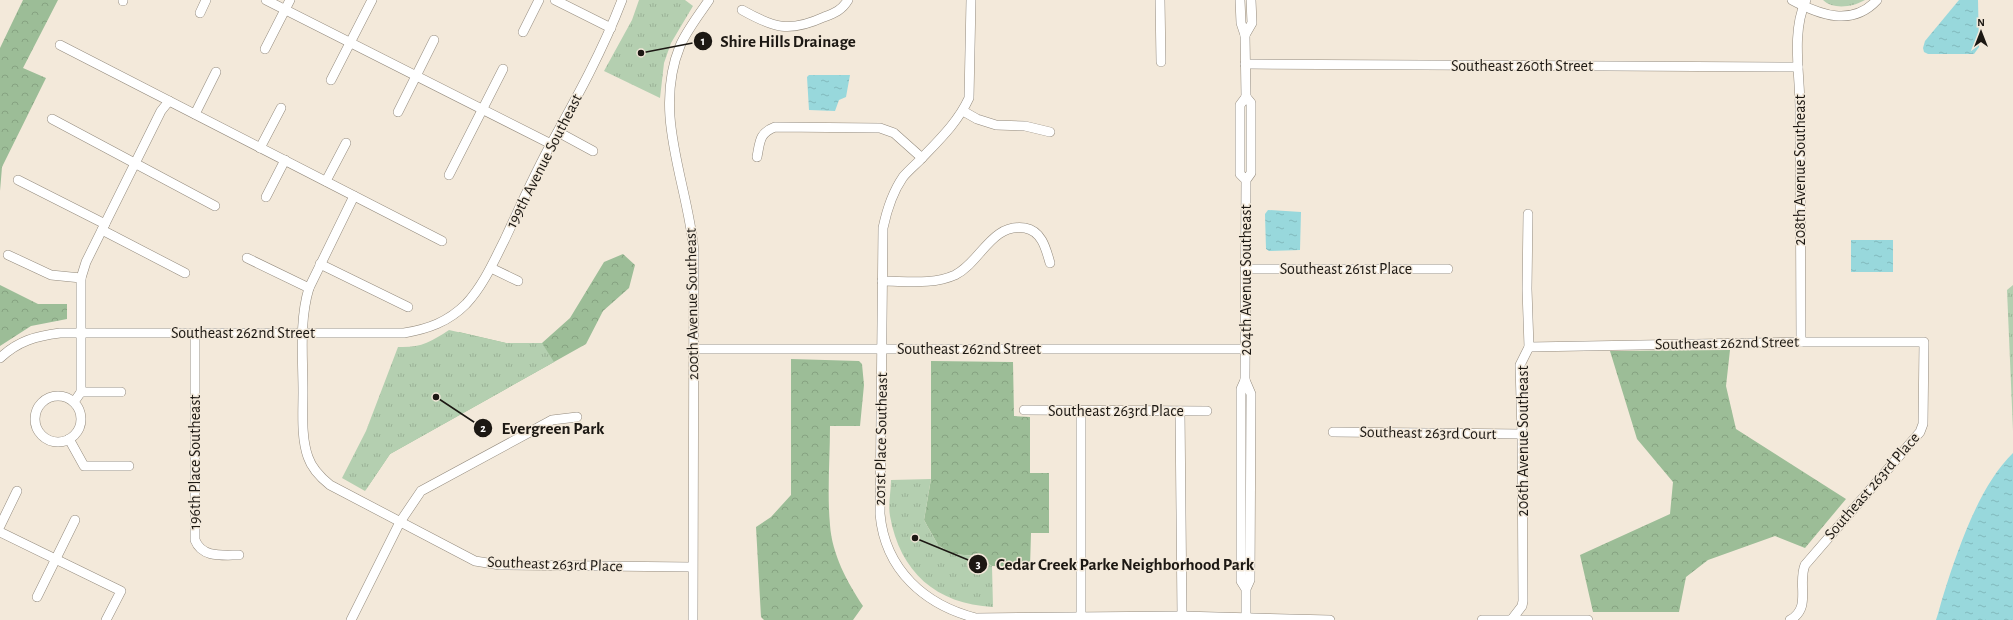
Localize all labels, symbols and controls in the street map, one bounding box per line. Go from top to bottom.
north arrow [1961,12,2001,52]
text: N [1977,17,1985,28]
callout: Shire Hills Drainage [693,27,864,56]
text: Shire Hills Drainage [720,33,856,50]
text: 1 [701,35,705,47]
street label: Southeast 260th Street [1451,58,1593,74]
street label: 199th Avenue Southeast [503,91,585,231]
street label: 208th Avenue Southeast [1792,94,1808,246]
street label: 204th Avenue Southeast [1238,204,1254,356]
street label: 200th Avenue Southeast [683,228,701,380]
street label: Southeast 261st Place [1280,261,1412,277]
street label: Southeast 262nd Street [171,325,315,341]
street label: Southeast 262nd Street [1655,334,1799,352]
street label: Southeast 262nd Street [897,341,1041,357]
street label: 206th Avenue Southeast [1515,365,1531,517]
street label: 201st Place Southeast [872,372,890,506]
street label: 196th Place Southeast [187,395,203,529]
street label: Southeast 263rd Place [1048,403,1184,419]
callout: Evergreen Park [473,413,612,442]
text: Evergreen Park [502,420,605,437]
text: 2 [480,422,486,434]
street label: Southeast 263rd Court [1360,424,1496,442]
street label: Southeast 263rd Place [1821,430,1923,542]
callout: Cedar Creek Parke Neighborhood Park [968,549,1262,578]
street label: Southeast 263rd Place [487,554,623,574]
text: Cedar Creek Parke Neighborhood Park [996,556,1255,573]
text: 3 [975,558,981,570]

